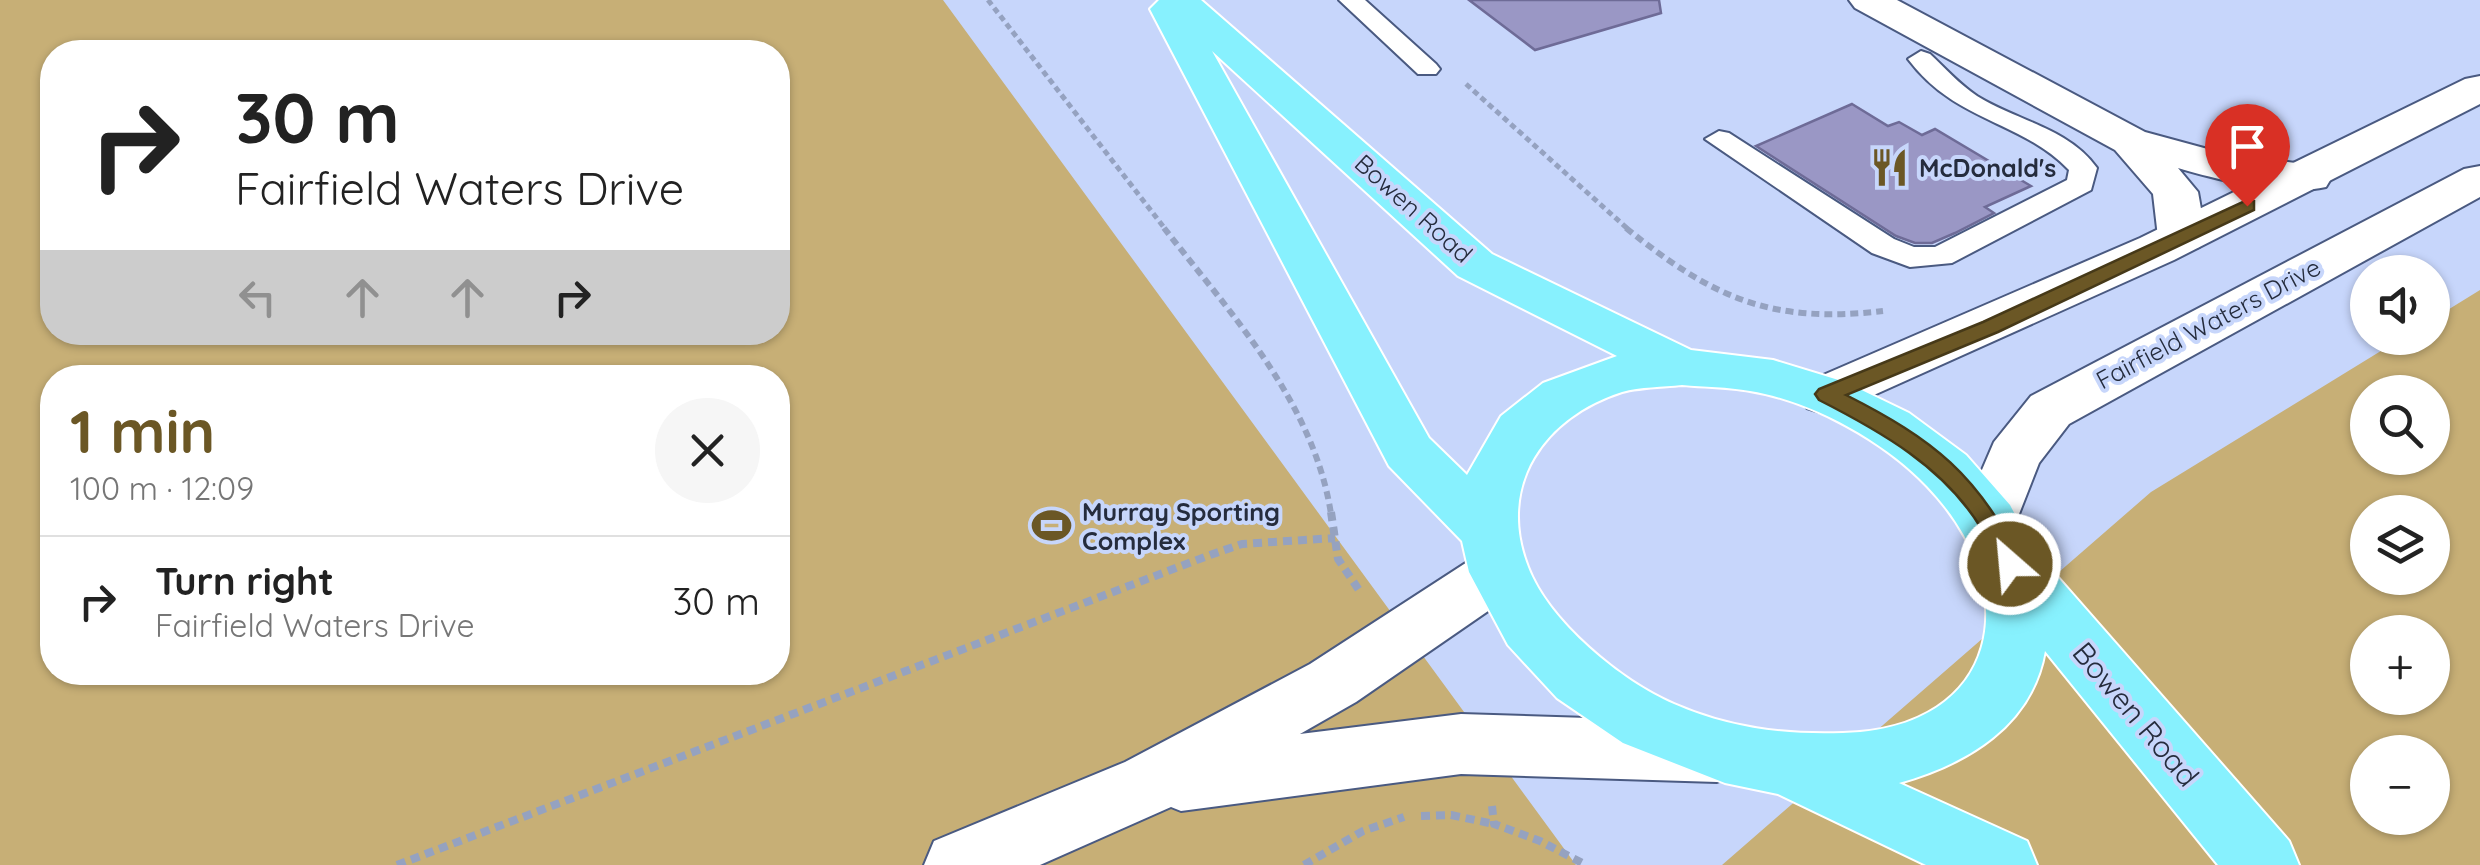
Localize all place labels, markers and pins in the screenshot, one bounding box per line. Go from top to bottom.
pin [2205,104,2290,207]
restaurant icon: McDonald's [1868,146,1910,188]
place label: McDonald's [1919,152,2056,183]
place label: Murray Sporting Complex [1082,496,1280,556]
sports icon: Murray Sporting Complex [1031,504,1073,546]

